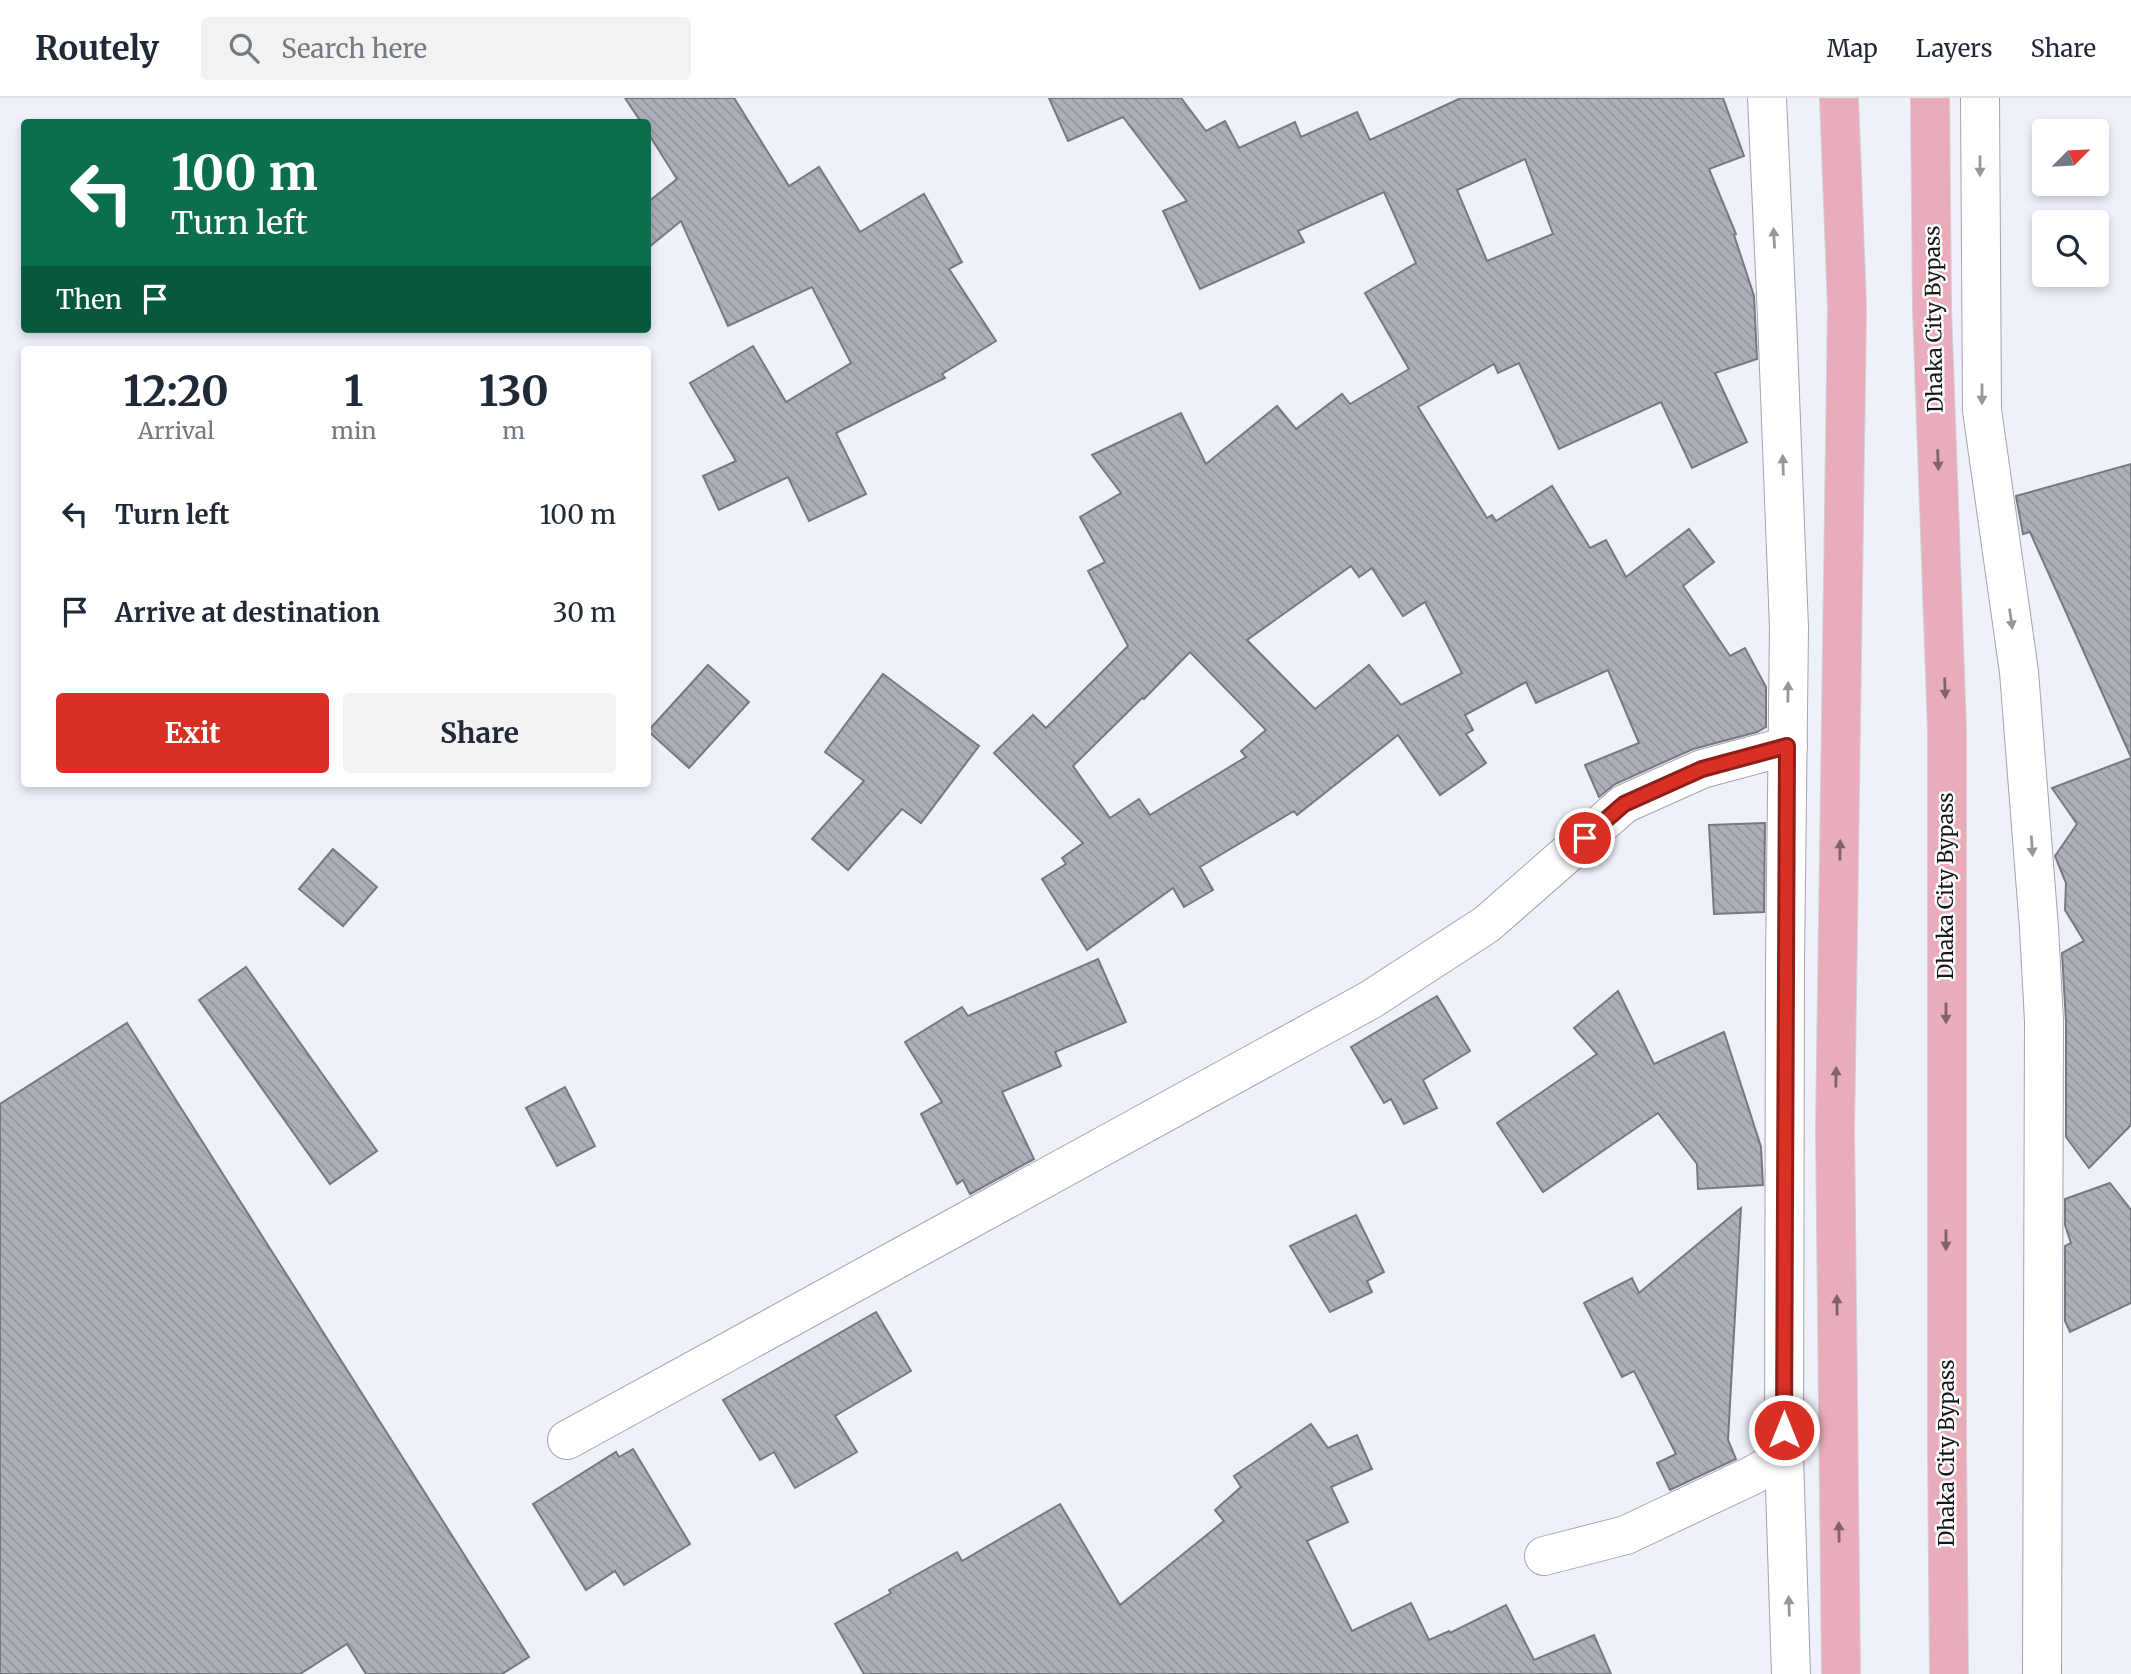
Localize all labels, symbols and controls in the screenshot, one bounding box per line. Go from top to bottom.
search box [201,17,691,80]
text: Routely [35,28,159,69]
icon: search [225,29,263,67]
text: Search here [281,32,427,65]
text: Map [1827,33,1878,64]
text: Layers [1916,33,1992,64]
text: Share [2030,33,2096,64]
north arrow [2032,119,2109,196]
map controls [2032,119,2109,287]
text: 100 m [171,142,318,203]
icon: left [56,147,147,238]
one-way arrow [1974,155,1986,177]
text: Turn left [171,203,308,243]
button: search [2032,210,2109,287]
street label: Dhaka City Bypass [1918,225,1949,413]
one-way arrow [1768,226,1779,248]
icon: arrive [136,280,174,318]
text: Then [56,283,122,316]
text: 12:20 [123,365,229,417]
text: 1 [344,365,364,417]
text: 130 [479,365,549,417]
one-way arrow [1976,383,1988,405]
text: Arrival [138,416,214,445]
text: min [331,416,377,445]
text: m [502,416,525,445]
one-way arrow [1932,449,1943,471]
one-way arrow [1777,454,1788,476]
icon: left [56,495,94,533]
text: Turn left [115,498,229,531]
text: 100 m [540,498,616,531]
icon: arrive [56,593,94,631]
text: Arrive at destination [115,596,380,629]
text: 30 m [553,596,616,629]
one-way arrow [2006,608,2017,630]
one-way arrow [1940,677,1951,699]
one-way arrow [1782,681,1794,703]
button: Exit [56,693,329,773]
button: Share [343,693,616,773]
street label: Dhaka City Bypass [1932,792,1959,980]
pin [1555,808,1615,868]
icon: arrive [1566,819,1604,857]
one-way arrow [2027,835,2038,857]
one-way arrow [1834,839,1846,861]
one-way arrow [1940,1002,1952,1024]
one-way arrow [1830,1066,1842,1088]
one-way arrow [1940,1230,1952,1252]
one-way arrow [1831,1294,1843,1316]
street label: Dhaka City Bypass [1933,1359,1960,1547]
position arrow [1747,1393,1821,1467]
one-way arrow [1833,1521,1845,1543]
one-way arrow [1783,1595,1795,1617]

